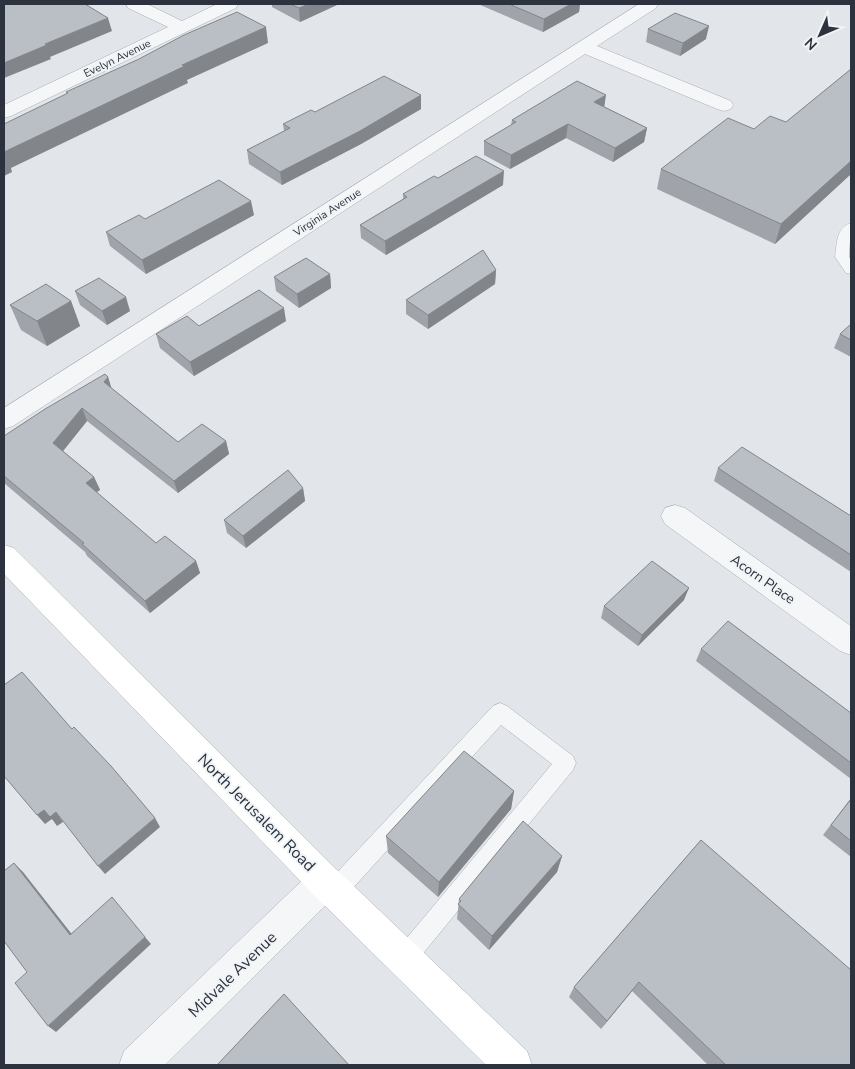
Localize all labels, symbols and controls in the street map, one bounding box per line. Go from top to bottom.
north arrow [795,10,845,60]
text: N [801,33,822,54]
street label: Evelyn Avenue [81,36,153,81]
street label: Virginia Avenue [290,185,364,240]
street label: Acorn Place [727,550,799,609]
street label: North Jerusalem Road [192,749,320,877]
street label: Midvale Avenue [184,927,282,1023]

